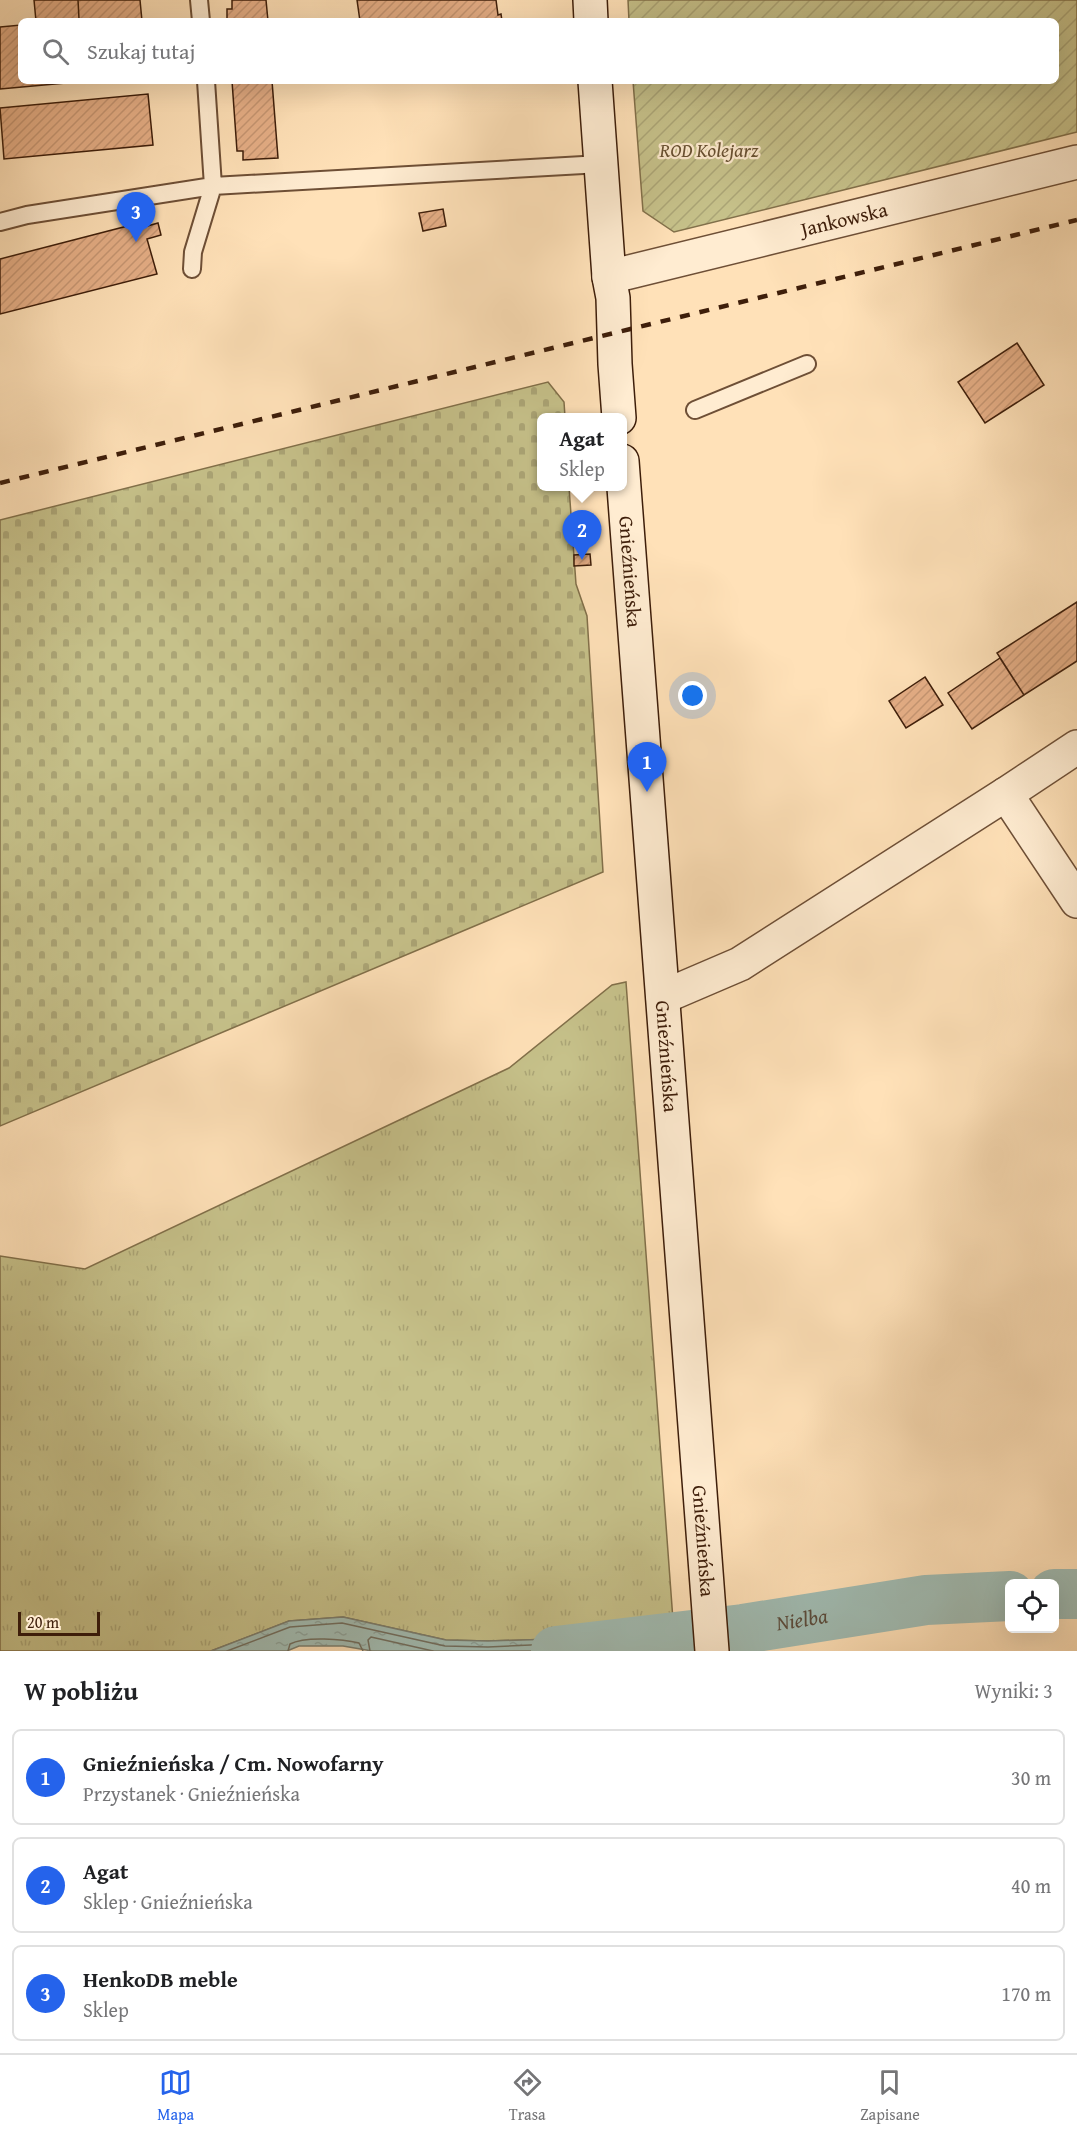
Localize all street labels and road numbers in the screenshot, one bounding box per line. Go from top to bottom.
street label: Jankowska [795,194,891,244]
street label: Gnieźnieńska [612,515,650,629]
street label: Gnieźnieńska [649,999,686,1114]
street label: Gnieźnieńska [685,1484,723,1598]

